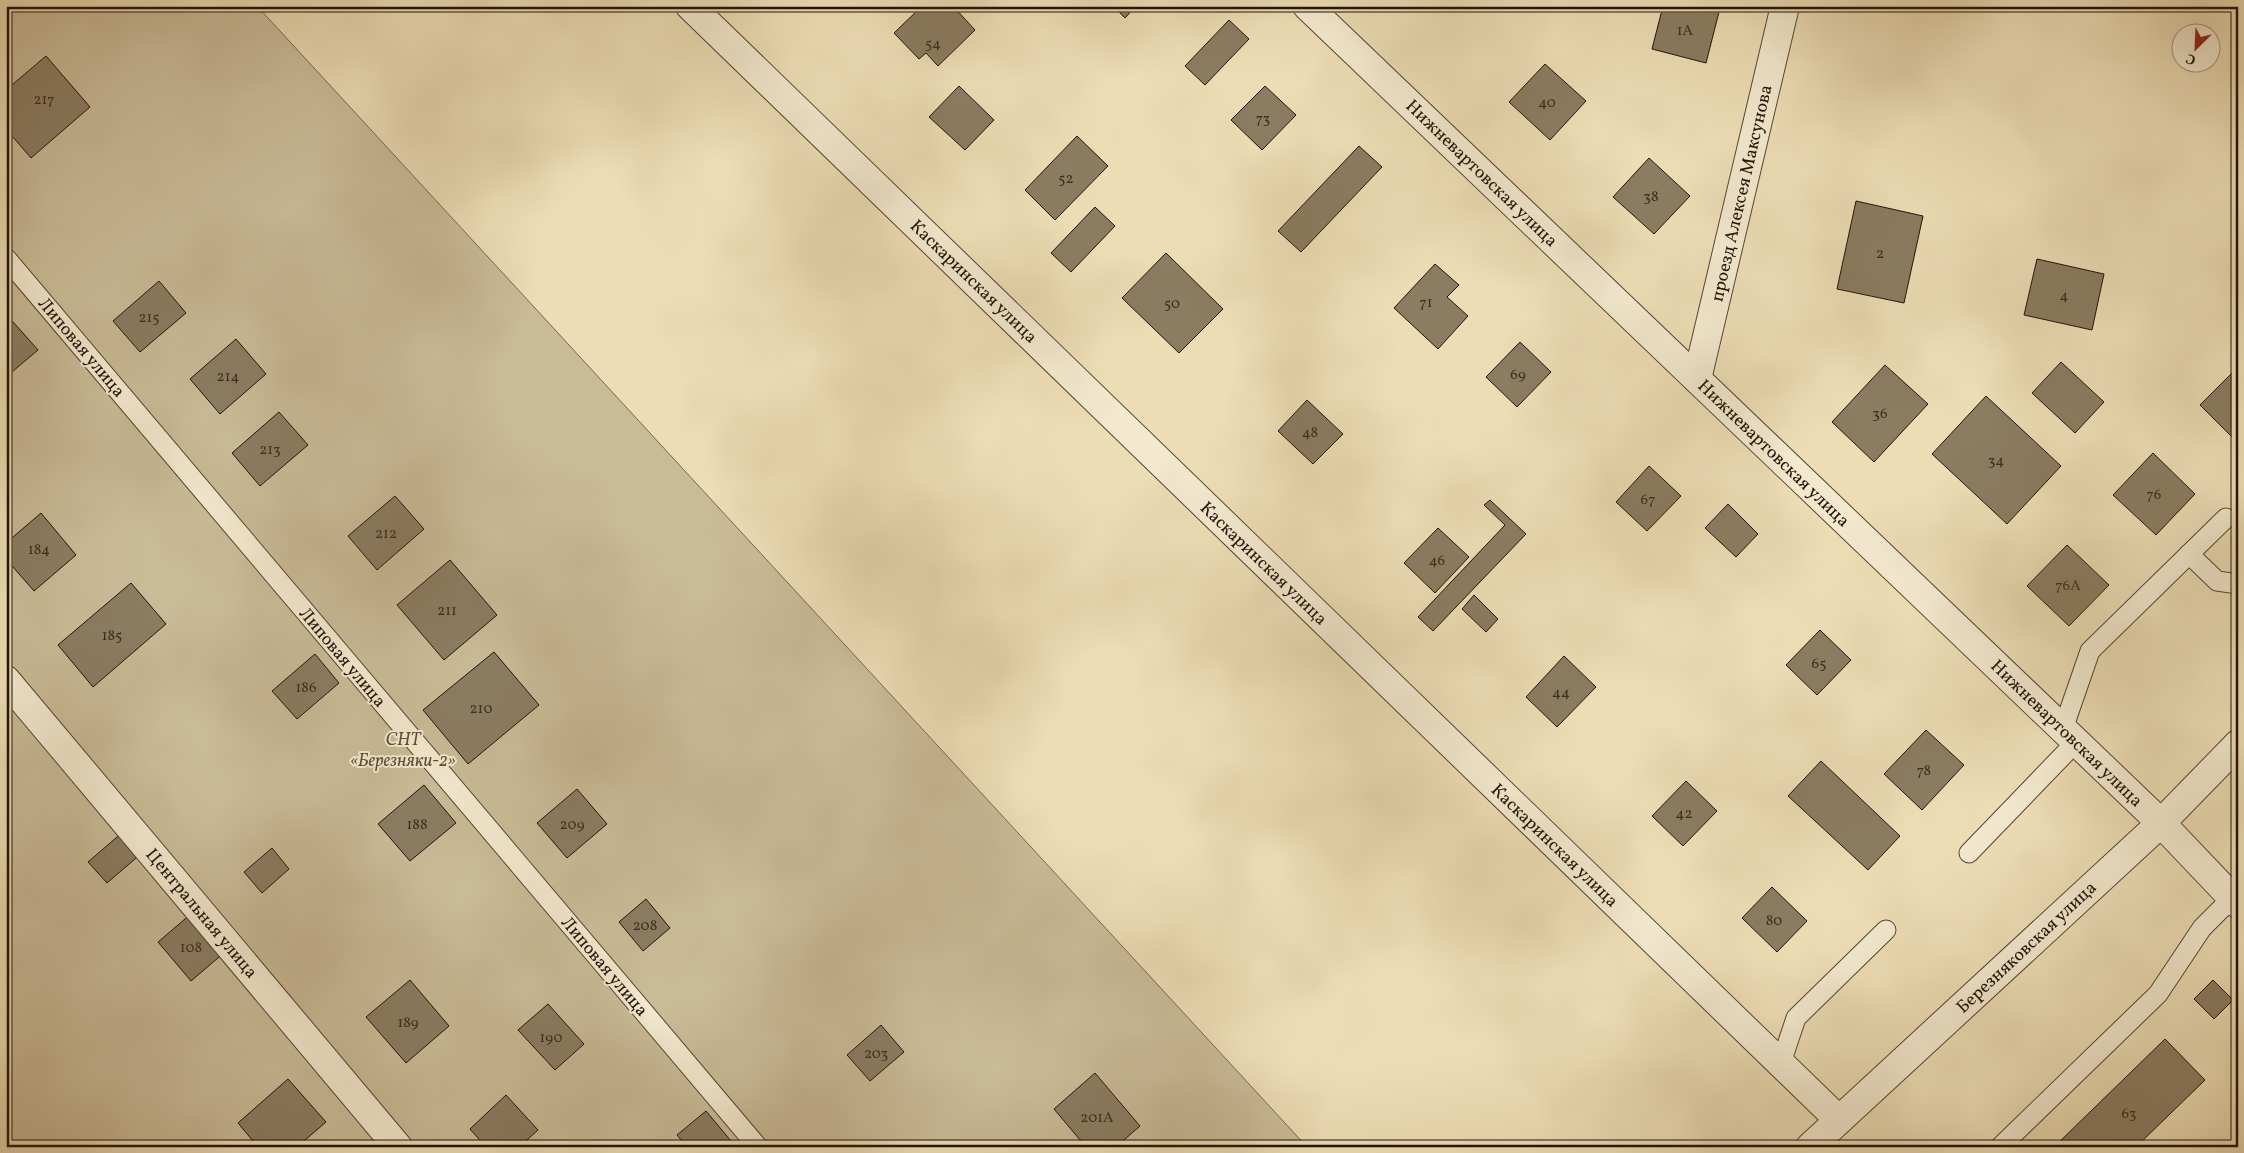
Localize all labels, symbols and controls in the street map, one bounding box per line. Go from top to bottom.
house number: 1А [1677,21,1694,42]
north arrow [2172,22,2222,72]
house number: 54 [925,34,941,55]
text: С [2183,48,2199,69]
street label: проезд Алексея Максунова [1705,82,1780,304]
house number: 217 [33,90,55,111]
house number: 40 [1538,93,1556,114]
street label: Нижневартовская улица [1399,95,1563,254]
house number: 73 [1256,109,1270,130]
house number: 52 [1058,169,1074,190]
house number: 38 [1643,187,1659,208]
street label: Каскаринская улица [904,215,1042,350]
house number: 2 [1876,244,1884,265]
house number: 4 [2060,286,2069,307]
street label: Липовая улица [31,293,130,403]
house number: 71 [1419,293,1433,314]
house number: 50 [1164,294,1180,315]
house number: 215 [138,308,160,329]
house number: 69 [1510,365,1526,386]
house number: 214 [217,367,239,388]
street label: Нижневартовская улица [1691,375,1855,534]
house number: 36 [1872,404,1888,425]
house number: 48 [1302,423,1318,444]
house number: 213 [259,440,281,461]
house number: 34 [1988,451,2004,472]
house number: 76 [2147,485,2161,506]
house number: 67 [1641,490,1655,511]
street label: Каскаринская улица [1194,497,1332,632]
house number: 212 [375,524,397,545]
house number: 184 [28,540,50,561]
house number: 46 [1429,551,1445,572]
house number: 76А [2055,576,2081,597]
house number: 211 [437,601,457,622]
street label: Липовая улица [292,603,391,713]
house number: 185 [102,626,122,647]
house number: 65 [1812,654,1826,675]
street label: Нижневартовская улица [1984,655,2148,814]
house number: 186 [295,678,317,699]
house number: 44 [1552,683,1570,704]
house number: 210 [470,699,492,720]
park label: СНТ «Березняки-2» [350,728,456,774]
house number: 78 [1917,761,1931,782]
street label: Каскаринская улица [1485,779,1623,914]
house number: 42 [1675,804,1693,825]
house number: 188 [406,815,428,836]
house number: 209 [560,815,585,836]
street label: Центральная улица [139,844,263,984]
street label: Березняковская улица [1951,876,2103,1020]
house number: 80 [1766,911,1782,932]
street label: Липовая улица [554,912,653,1022]
house number: 208 [633,916,657,937]
house number: 108 [180,938,202,959]
house number: 189 [397,1013,419,1034]
house number: 190 [540,1028,562,1049]
house number: 203 [864,1044,888,1065]
house number: 63 [2121,1104,2137,1125]
house number: 201А [1080,1108,1114,1129]

